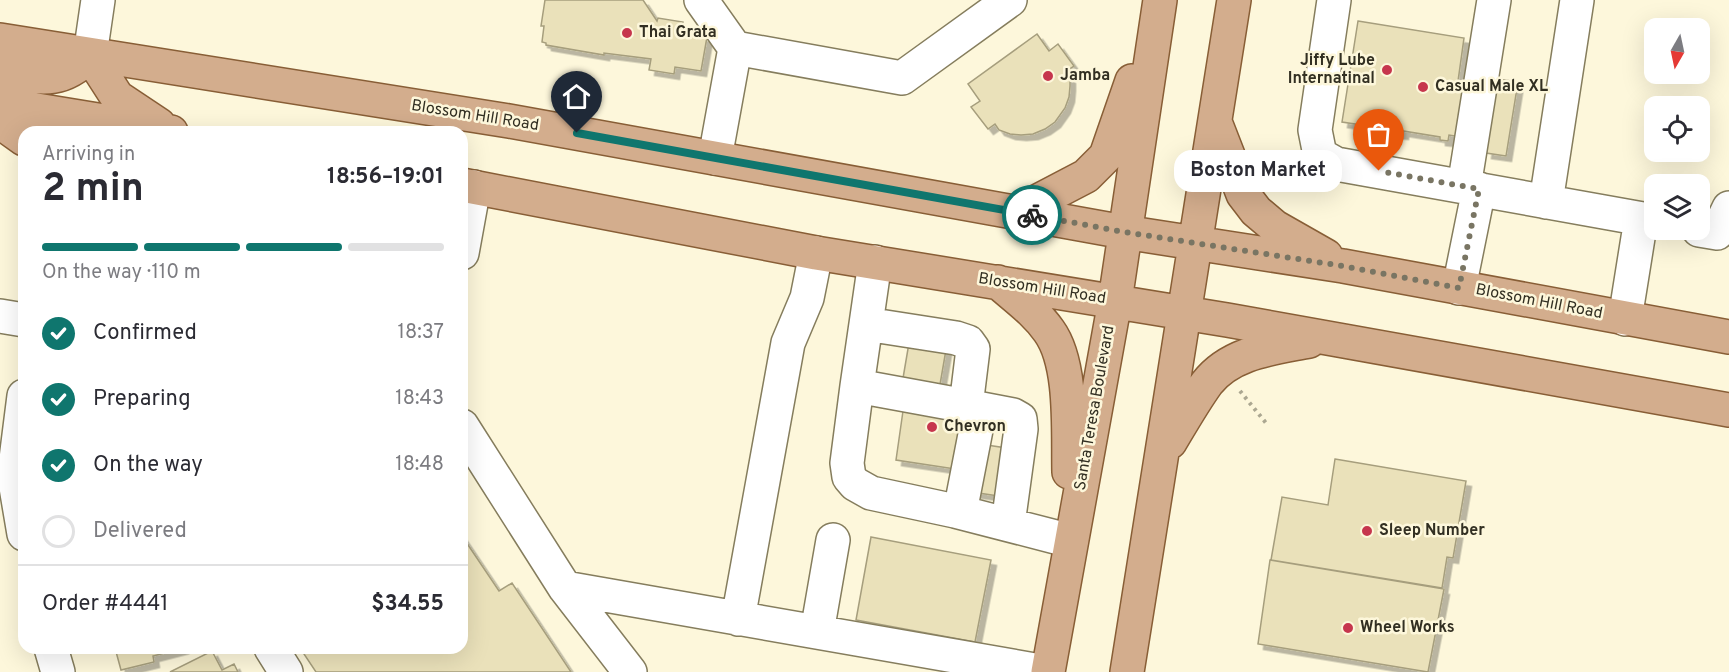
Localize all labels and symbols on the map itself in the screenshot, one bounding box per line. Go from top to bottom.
north arrow [1644,18,1710,84]
place label: Thai Grata [639,23,717,43]
marker: Thai Grata [620,26,634,40]
place label: Jiffy Lube Internatinal [1288,51,1375,89]
marker: Jiffy Lube Internatinal [1380,63,1394,77]
place label: Jamba [1060,66,1110,86]
marker: Jamba [1041,69,1055,83]
pin [551,71,602,133]
place label: Casual Male XL [1435,77,1548,97]
marker: Casual Male XL [1416,80,1430,94]
street label: Blossom Hill Road [410,96,540,136]
pin [1353,109,1404,171]
callout: Boston Market [1175,150,1343,192]
courier [1002,185,1062,245]
street label: Blossom Hill Road [977,269,1107,309]
street label: Blossom Hill Road [1474,280,1604,324]
street label: Santa Teresa Boulevard [1071,324,1119,492]
place label: Chevron [944,417,1006,437]
marker: Chevron [925,420,939,434]
place label: Sleep Number [1379,521,1485,541]
marker: Sleep Number [1360,524,1374,538]
place label: Wheel Works [1360,618,1455,638]
marker: Wheel Works [1341,621,1355,635]

